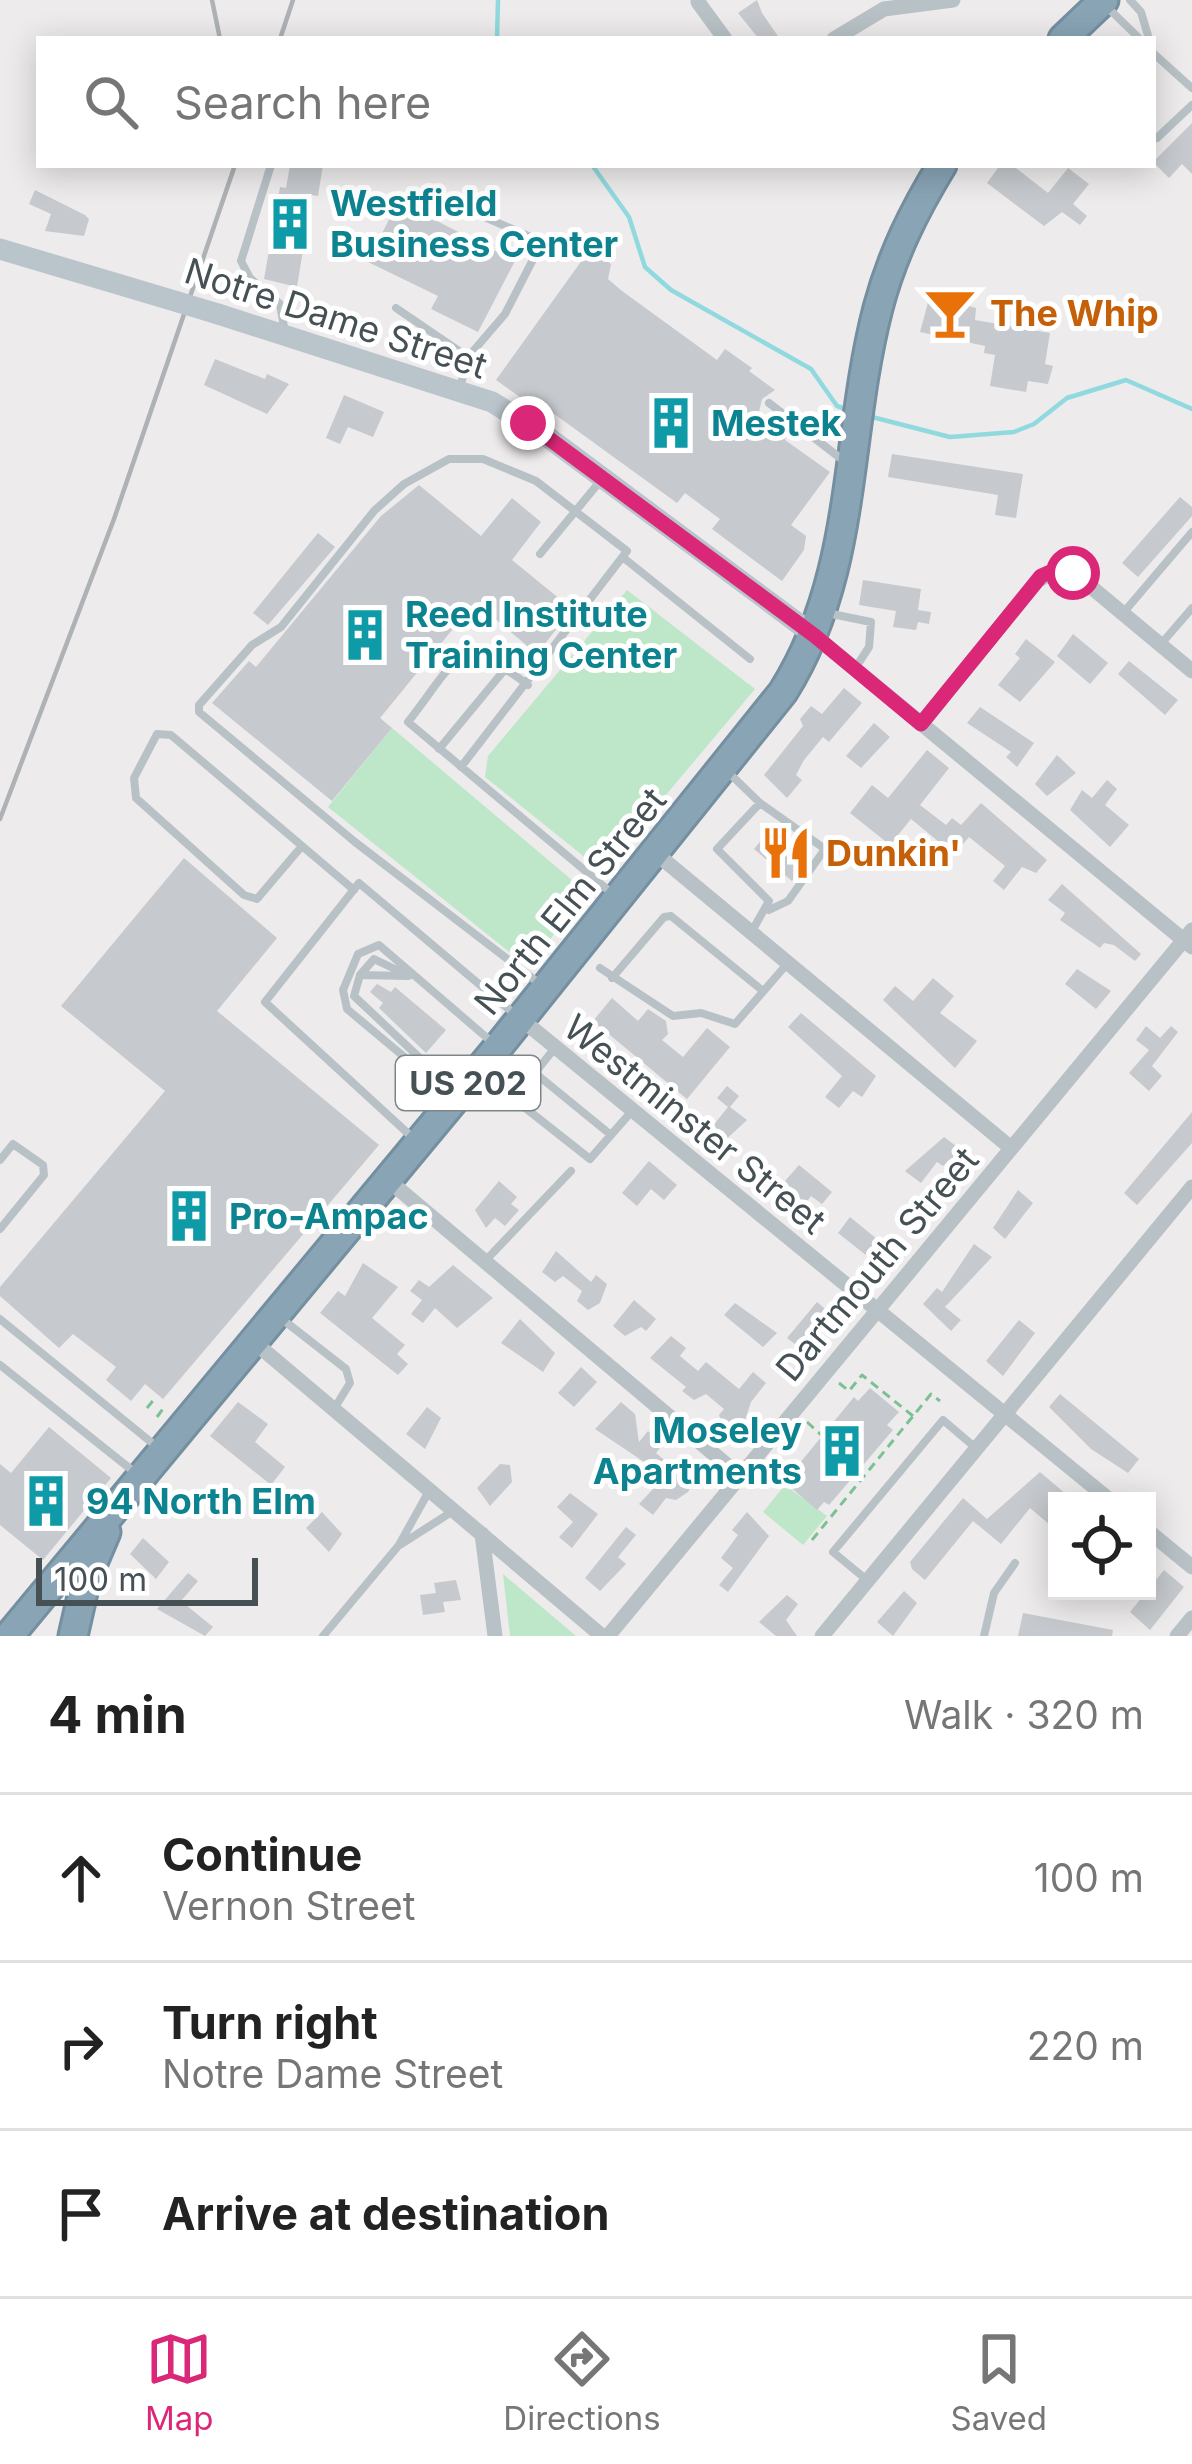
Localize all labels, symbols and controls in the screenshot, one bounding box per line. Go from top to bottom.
search box [36,36,1156,168]
icon: search [78,69,144,135]
text: Search here [174,75,431,130]
place label: Westfield Business Center [330,181,618,266]
building icon: Westfield Business Center [261,195,319,253]
street label: Notre Dame Street [179,248,493,388]
bar icon: The Whip [921,284,979,342]
place label: The Whip [990,291,1159,335]
building icon: Mestek [642,394,700,452]
route end [501,396,555,450]
place label: Mestek [711,401,841,445]
route start [1046,546,1100,600]
place label: Reed Institute Training Center [405,592,677,677]
building icon: Reed Institute Training Center [336,606,394,664]
street label: North Elm Street [465,778,675,1023]
restaurant icon: Dunkin' [757,824,815,882]
place label: Dunkin' [826,831,961,875]
street label: Westminster Street [555,1005,835,1243]
road number: US 202 [396,1056,540,1110]
street label: Dartmouth Street [767,1138,988,1390]
building icon: Pro-Ampac [160,1187,218,1245]
place label: Pro-Ampac [229,1194,429,1238]
place label: Moseley Apartments [593,1408,802,1493]
building icon: Moseley Apartments [813,1422,871,1480]
building icon: 94 North Elm [17,1472,75,1530]
place label: 94 North Elm [86,1479,316,1523]
map controls [1048,1492,1156,1600]
button: locate [1048,1492,1156,1600]
scale bar [36,1552,258,1605]
text: 100 m [54,1559,147,1599]
text: 4 min [48,1684,187,1745]
text: Walk · 320 m [904,1691,1144,1738]
text: Continue [162,1827,362,1882]
icon: ahead [48,1845,114,1911]
text: 100 m [1034,1854,1144,1901]
text: Vernon Street [162,1882,415,1929]
text: Turn right [162,1995,378,2050]
icon: right [48,2013,114,2079]
text: 220 m [1027,2022,1144,2069]
text: Notre Dame Street [162,2050,503,2097]
icon: arrive [48,2181,114,2247]
text: Arrive at destination [162,2186,609,2241]
tab: Map [145,2326,213,2438]
tab: Directions [503,2326,661,2438]
tab: Saved [950,2326,1047,2438]

